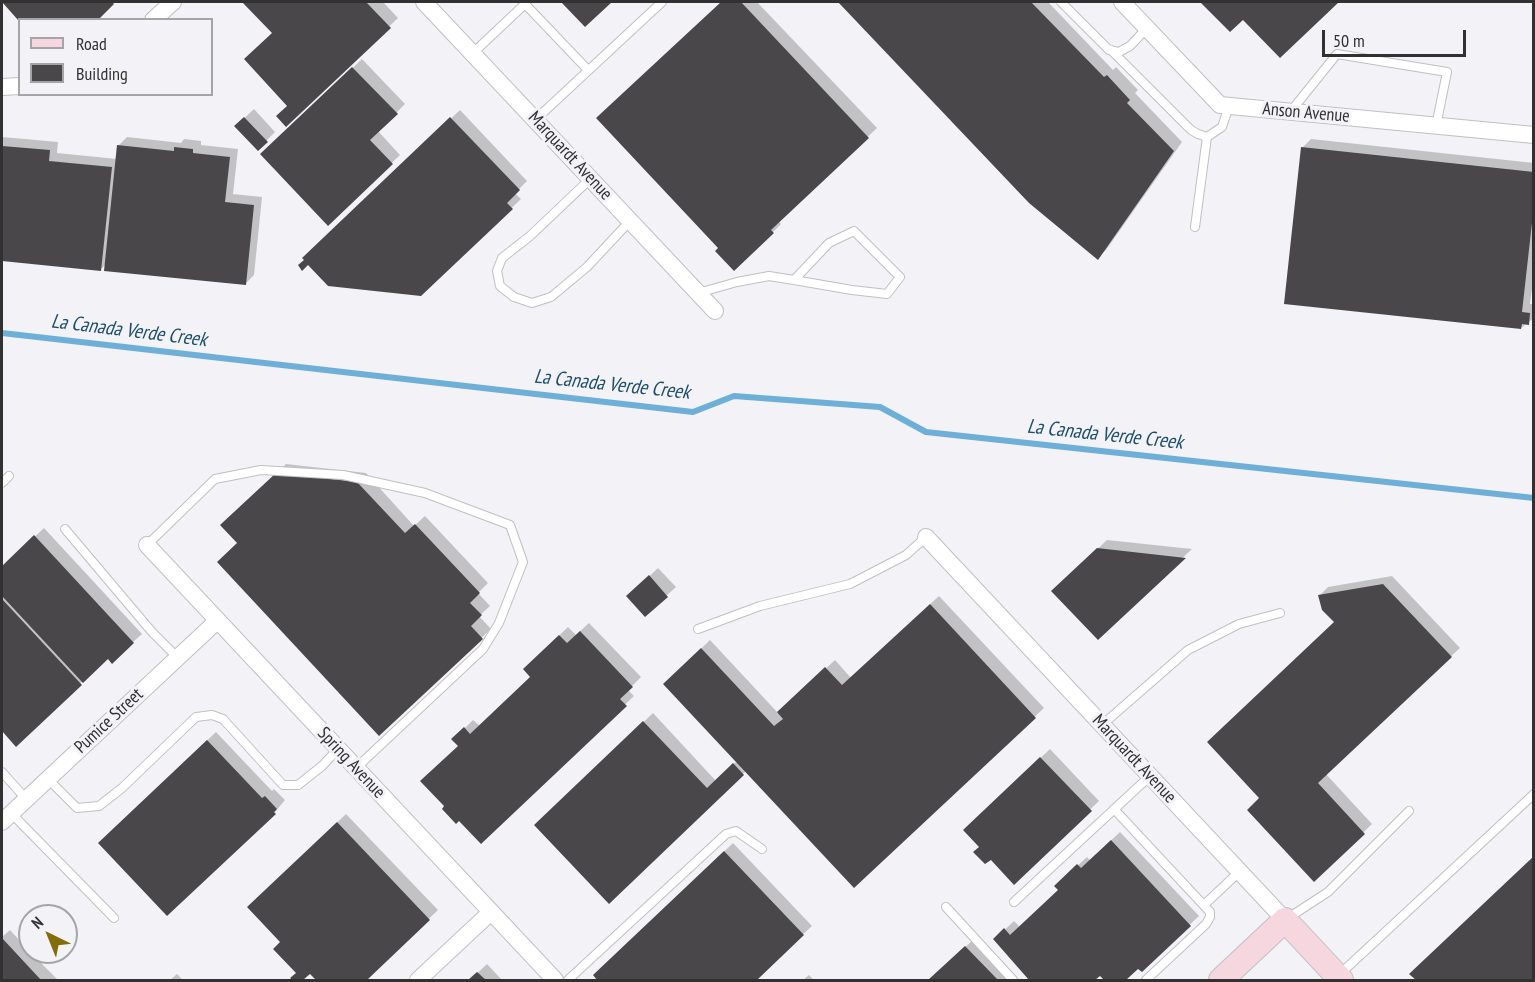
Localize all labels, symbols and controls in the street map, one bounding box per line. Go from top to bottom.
legend [18,18,213,96]
scale bar [1325,18,1469,56]
text: 50 m [1333,29,1365,52]
text: Road [76,32,107,55]
text: Building [76,62,128,85]
street label: Anson Avenue [1261,98,1351,128]
street label: Marquardt Avenue [523,107,617,205]
water label: La Canada Verde Creek [50,310,208,352]
water label: La Canada Verde Creek [533,365,691,405]
water label: La Canada Verde Creek [1026,415,1184,455]
street label: Pumice Street [70,684,148,758]
street label: Marquardt Avenue [1087,710,1181,808]
street label: Spring Avenue [313,723,389,803]
north arrow [18,904,78,964]
text: N [27,912,47,933]

